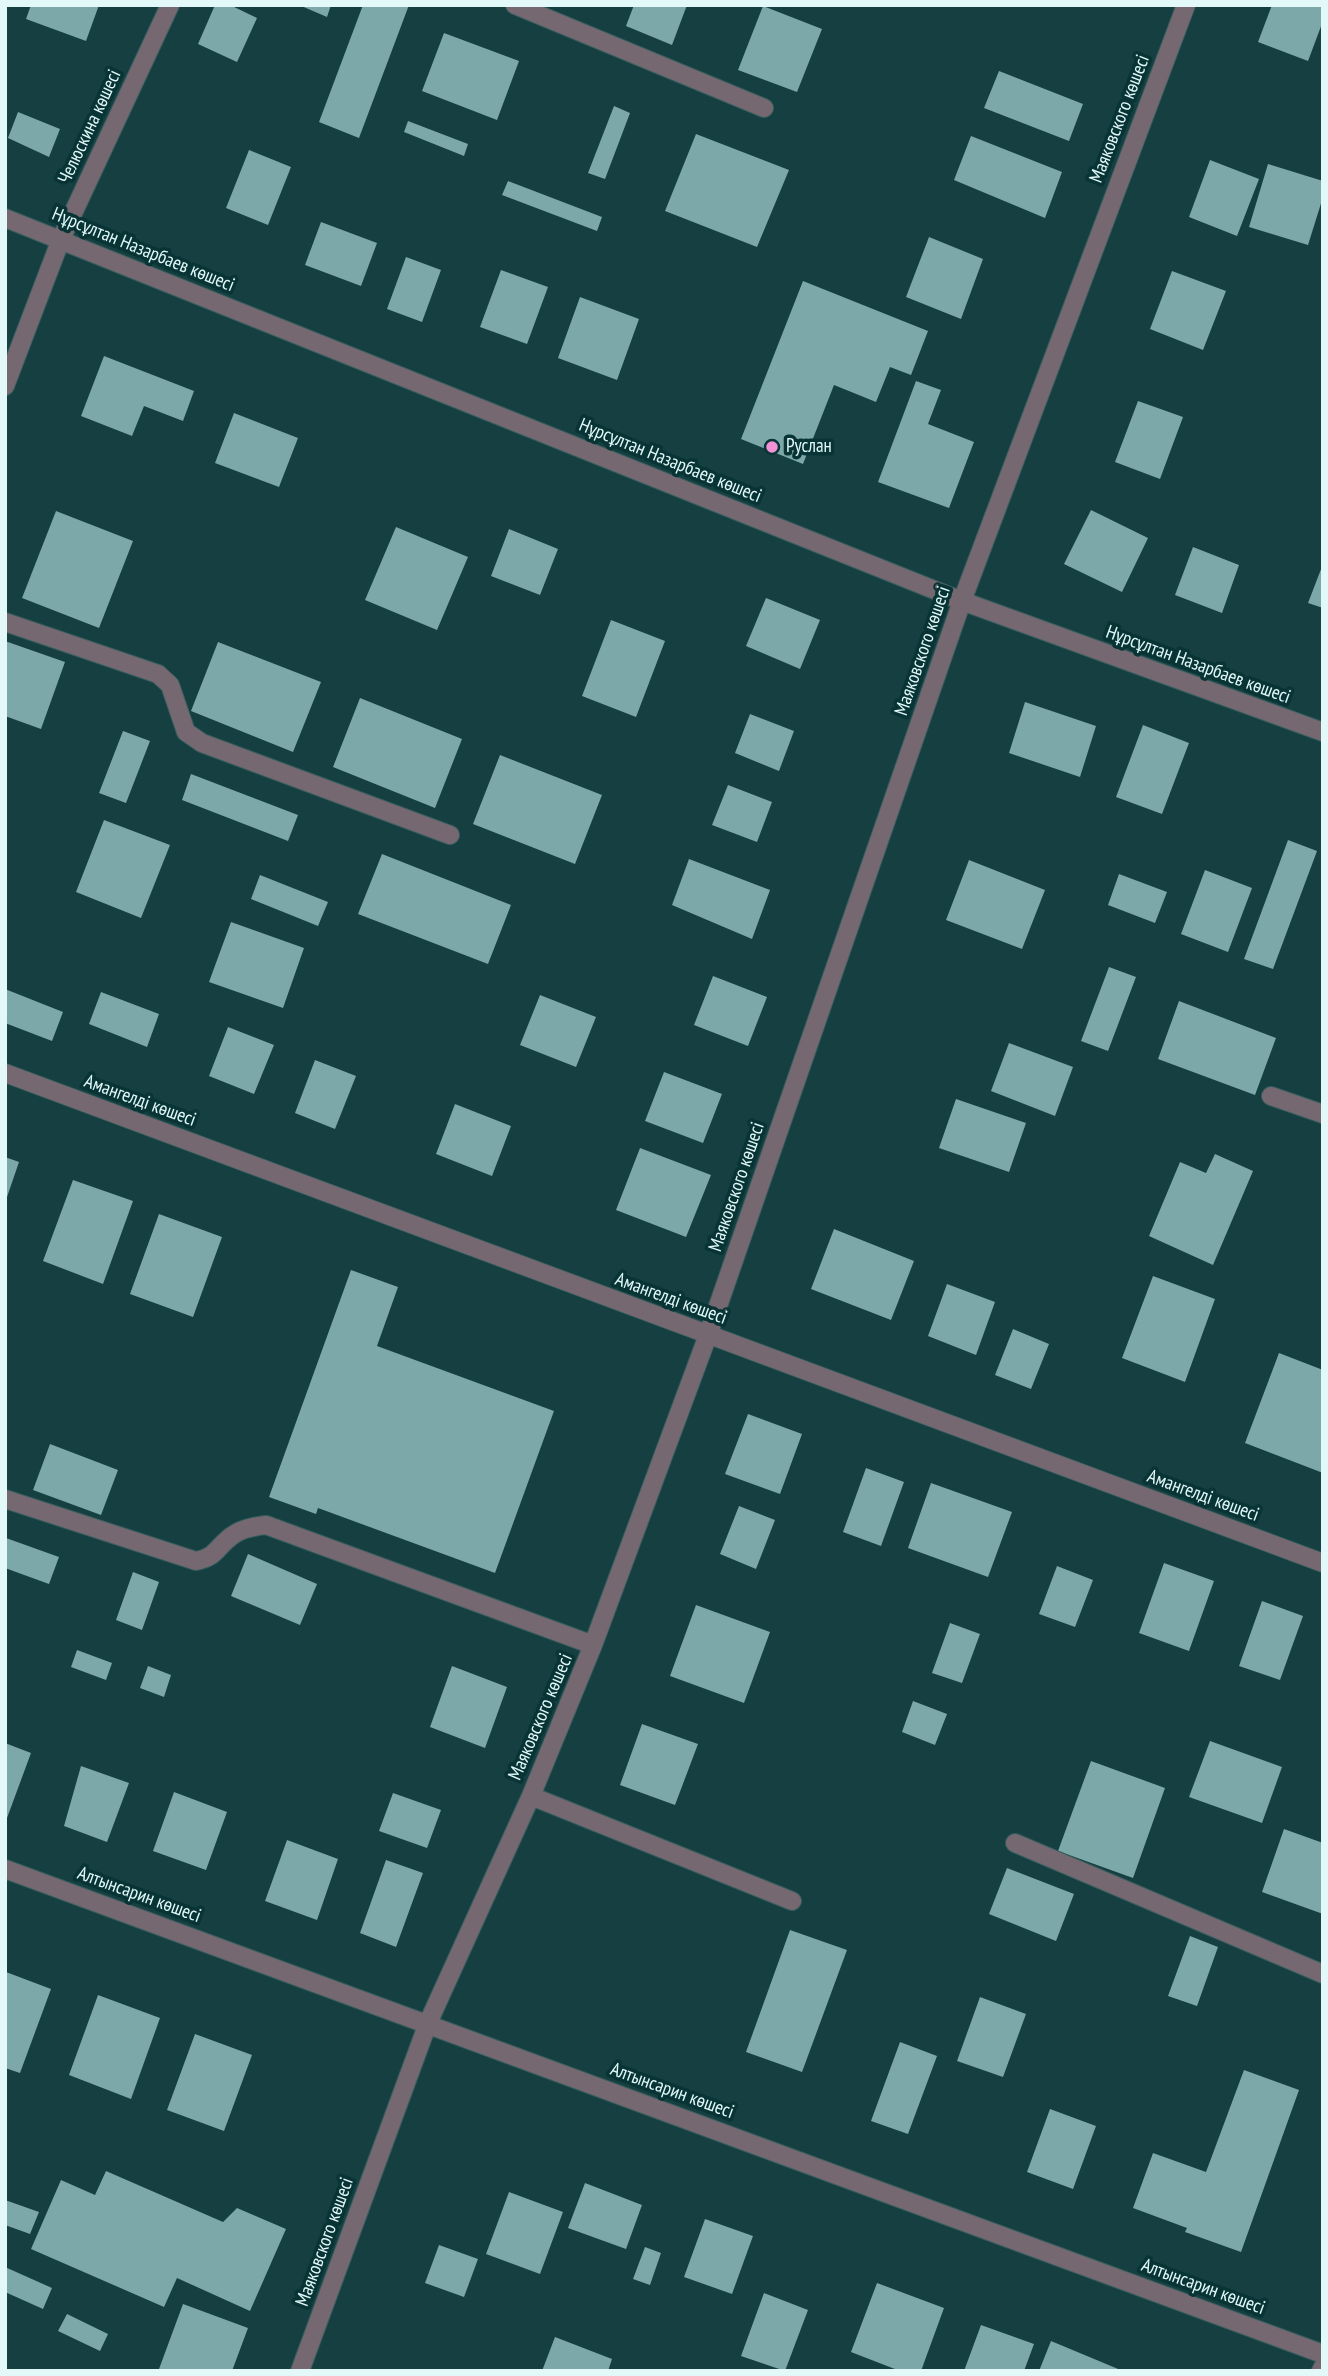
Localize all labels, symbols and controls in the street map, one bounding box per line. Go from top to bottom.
street label: Маяковского көшесі [1085,52,1155,186]
street label: Челюскина көшесі [54,66,126,188]
street label: Нұрсұлтан Назарбаев көшесі [48,203,238,297]
street label: Нұрсұлтан Назарбаев көшесі [575,414,765,508]
place label: Руслан [786,436,832,458]
marker: Руслан [764,439,780,455]
street label: Маяковского көшесі [890,583,956,719]
street label: Нұрсұлтан Назарбаев көшесі [1103,621,1293,709]
street label: Амангелді көшесі [81,1070,199,1132]
street label: Маяковского көшесі [704,1119,770,1255]
street label: Амангелді көшесі [612,1268,730,1330]
street label: Амангелді көшесі [1144,1465,1262,1527]
street label: Маяковского көшесі [504,1650,578,1784]
street label: Алтынсарин көшесі [74,1862,204,1928]
street label: Алтынсарин көшесі [607,2058,737,2124]
street label: Маяковского көшесі [291,2175,359,2309]
street label: Алтынсарин көшесі [1138,2254,1268,2320]

